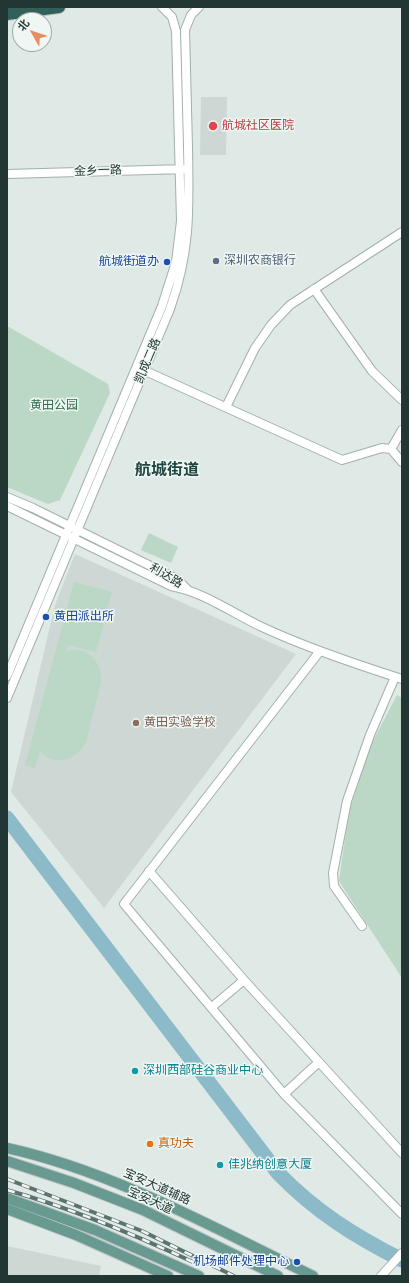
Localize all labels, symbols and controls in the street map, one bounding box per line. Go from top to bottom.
north arrow [12,12,52,52]
text: 北 [15,17,32,33]
place label: 航城社区医院 [222,119,294,133]
marker: 航城社区医院 [207,120,219,132]
street label: 金乡一路 [74,163,122,179]
place label: 深圳农商银行 [224,254,296,268]
place label: 航城街道办 [99,255,159,269]
marker: 深圳农商银行 [211,256,221,266]
marker: 航城街道办 [162,257,172,267]
street label: 凯成二路 [132,336,164,386]
park label: 黄田公园 [30,399,78,413]
district label: 航城街道 [135,461,199,481]
street label: 利达路 [147,561,185,591]
place label: 黄田派出所 [54,610,114,624]
marker: 黄田派出所 [41,612,51,622]
place label: 黄田实验学校 [144,716,216,730]
marker: 黄田实验学校 [131,718,141,728]
place label: 深圳西部硅谷商业中心 [143,1064,263,1078]
marker: 深圳西部硅谷商业中心 [130,1066,140,1076]
place label: 真功夫 [158,1137,194,1151]
marker: 真功夫 [145,1139,155,1149]
place label: 佳兆纳创意大厦 [228,1158,312,1172]
marker: 佳兆纳创意大厦 [215,1160,225,1170]
street label: 宝安大道辅路 [121,1166,193,1208]
street label: 宝安大道 [125,1185,175,1217]
place label: 机场邮件处理中心 [193,1255,289,1269]
marker: 机场邮件处理中心 [292,1257,302,1267]

